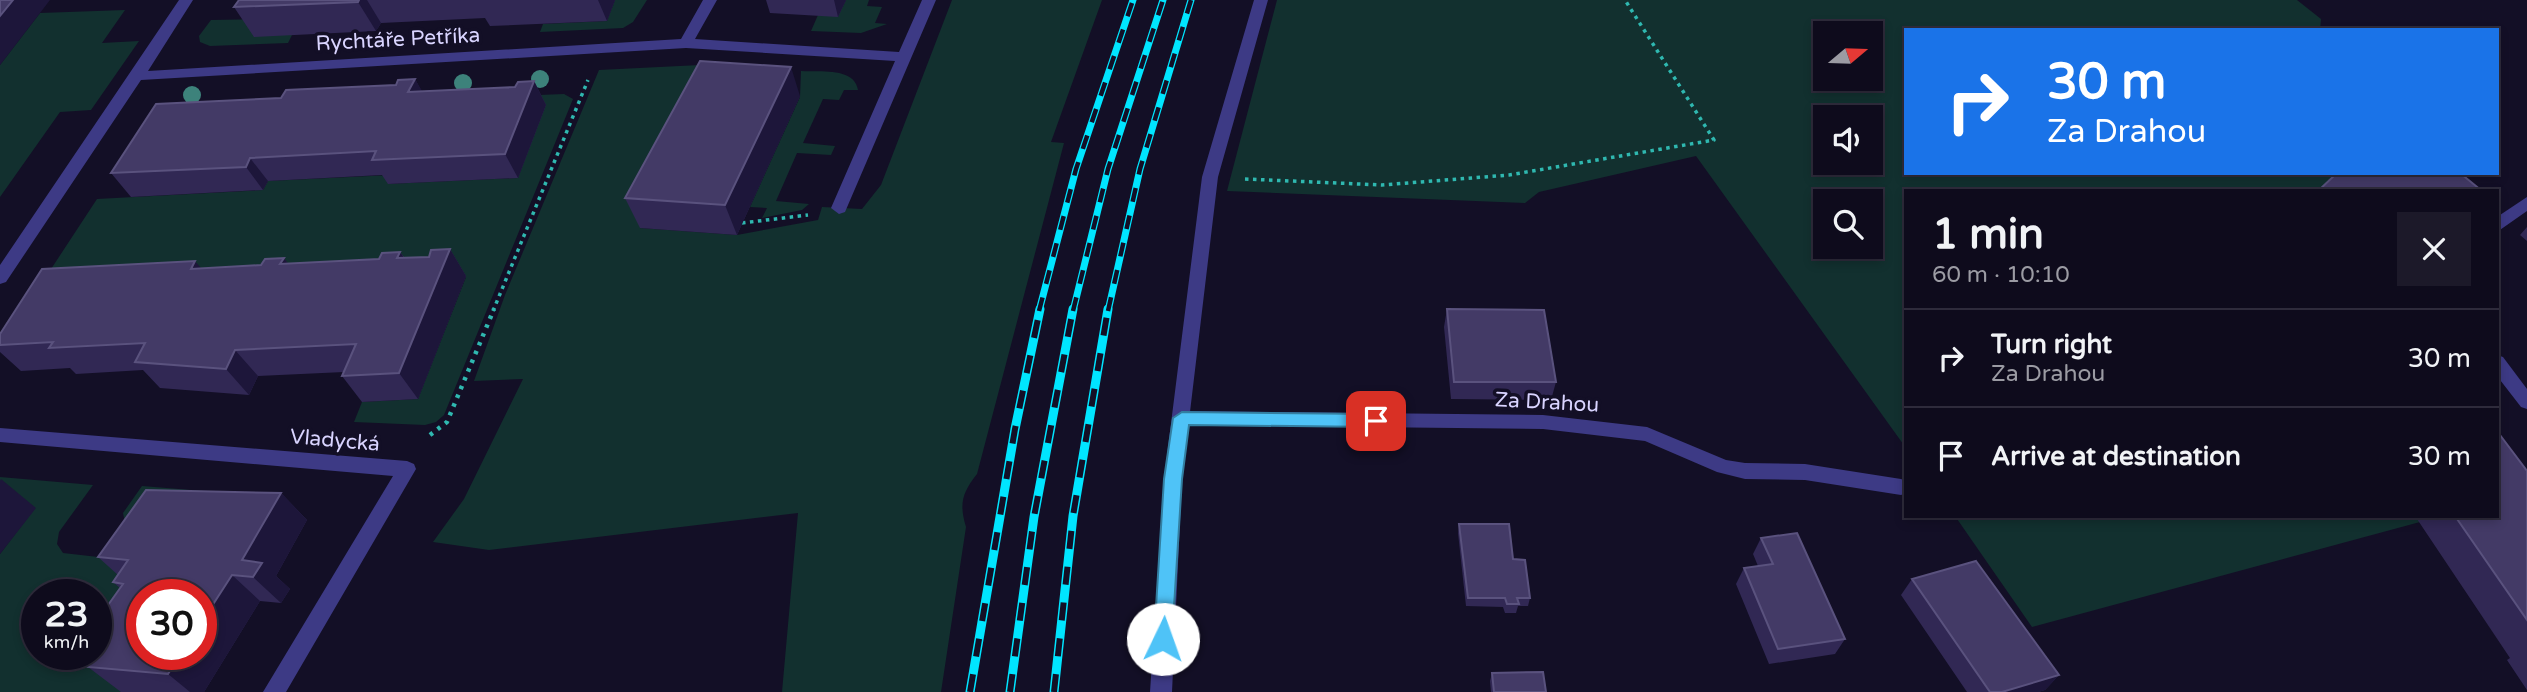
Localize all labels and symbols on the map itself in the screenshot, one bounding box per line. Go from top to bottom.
north arrow [1813,21,1883,91]
street label: Rychtáře Petříka [315,23,481,56]
street label: Za Drahou [1494,387,1600,418]
pin [1346,391,1406,451]
street label: Vladycká [289,424,381,457]
speed limit sign: 30 [126,579,217,670]
position arrow [1126,602,1200,676]

